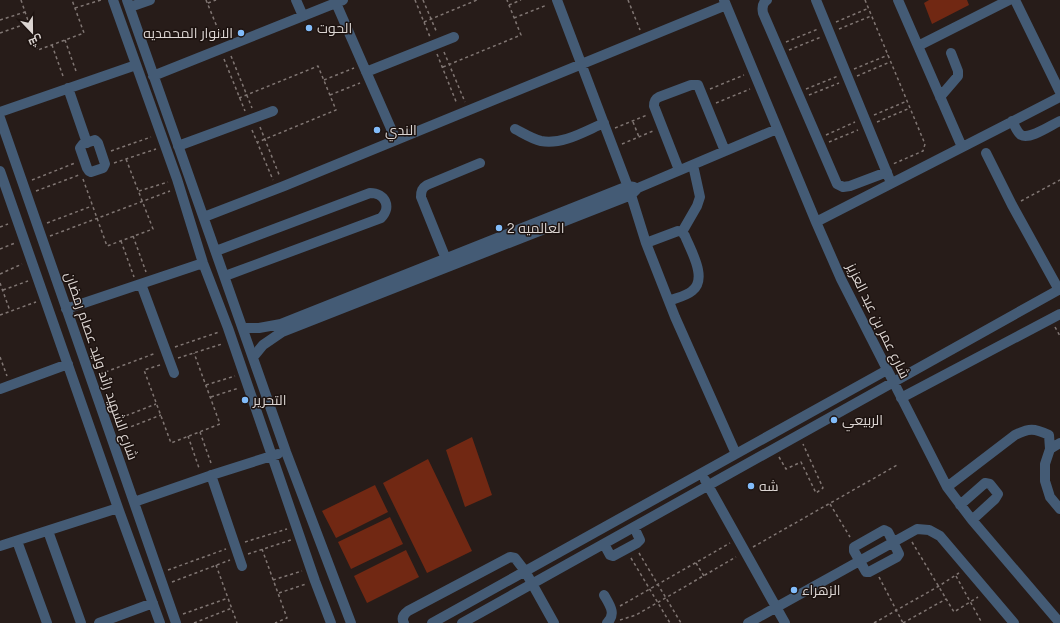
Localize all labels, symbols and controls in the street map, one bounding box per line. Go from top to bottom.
north arrow [12,12,52,52]
place label: الحوت [317,20,352,37]
marker: الحوت [304,23,314,33]
place label: الانوار المحمديه [143,25,233,42]
marker: الانوار المحمديه [236,28,246,38]
text: ش [27,32,45,49]
place label: الندي [385,122,417,142]
marker: الندي [372,125,382,135]
place label: العالميه 2 [507,220,564,237]
marker: العالميه 2 [494,223,504,233]
street label: شارع عمر بن عبد العزيز [842,260,913,381]
street label: شارع الشهيد رائد وليد عصام رمضان [60,270,141,463]
place label: التحرير [252,392,286,409]
marker: التحرير [240,395,250,405]
place label: الربيعي [842,412,883,432]
marker: الربيعي [829,415,839,425]
place label: شه [759,478,779,495]
marker: شه [746,481,756,491]
place label: الزهراء [802,582,841,599]
marker: الزهراء [789,585,799,595]

